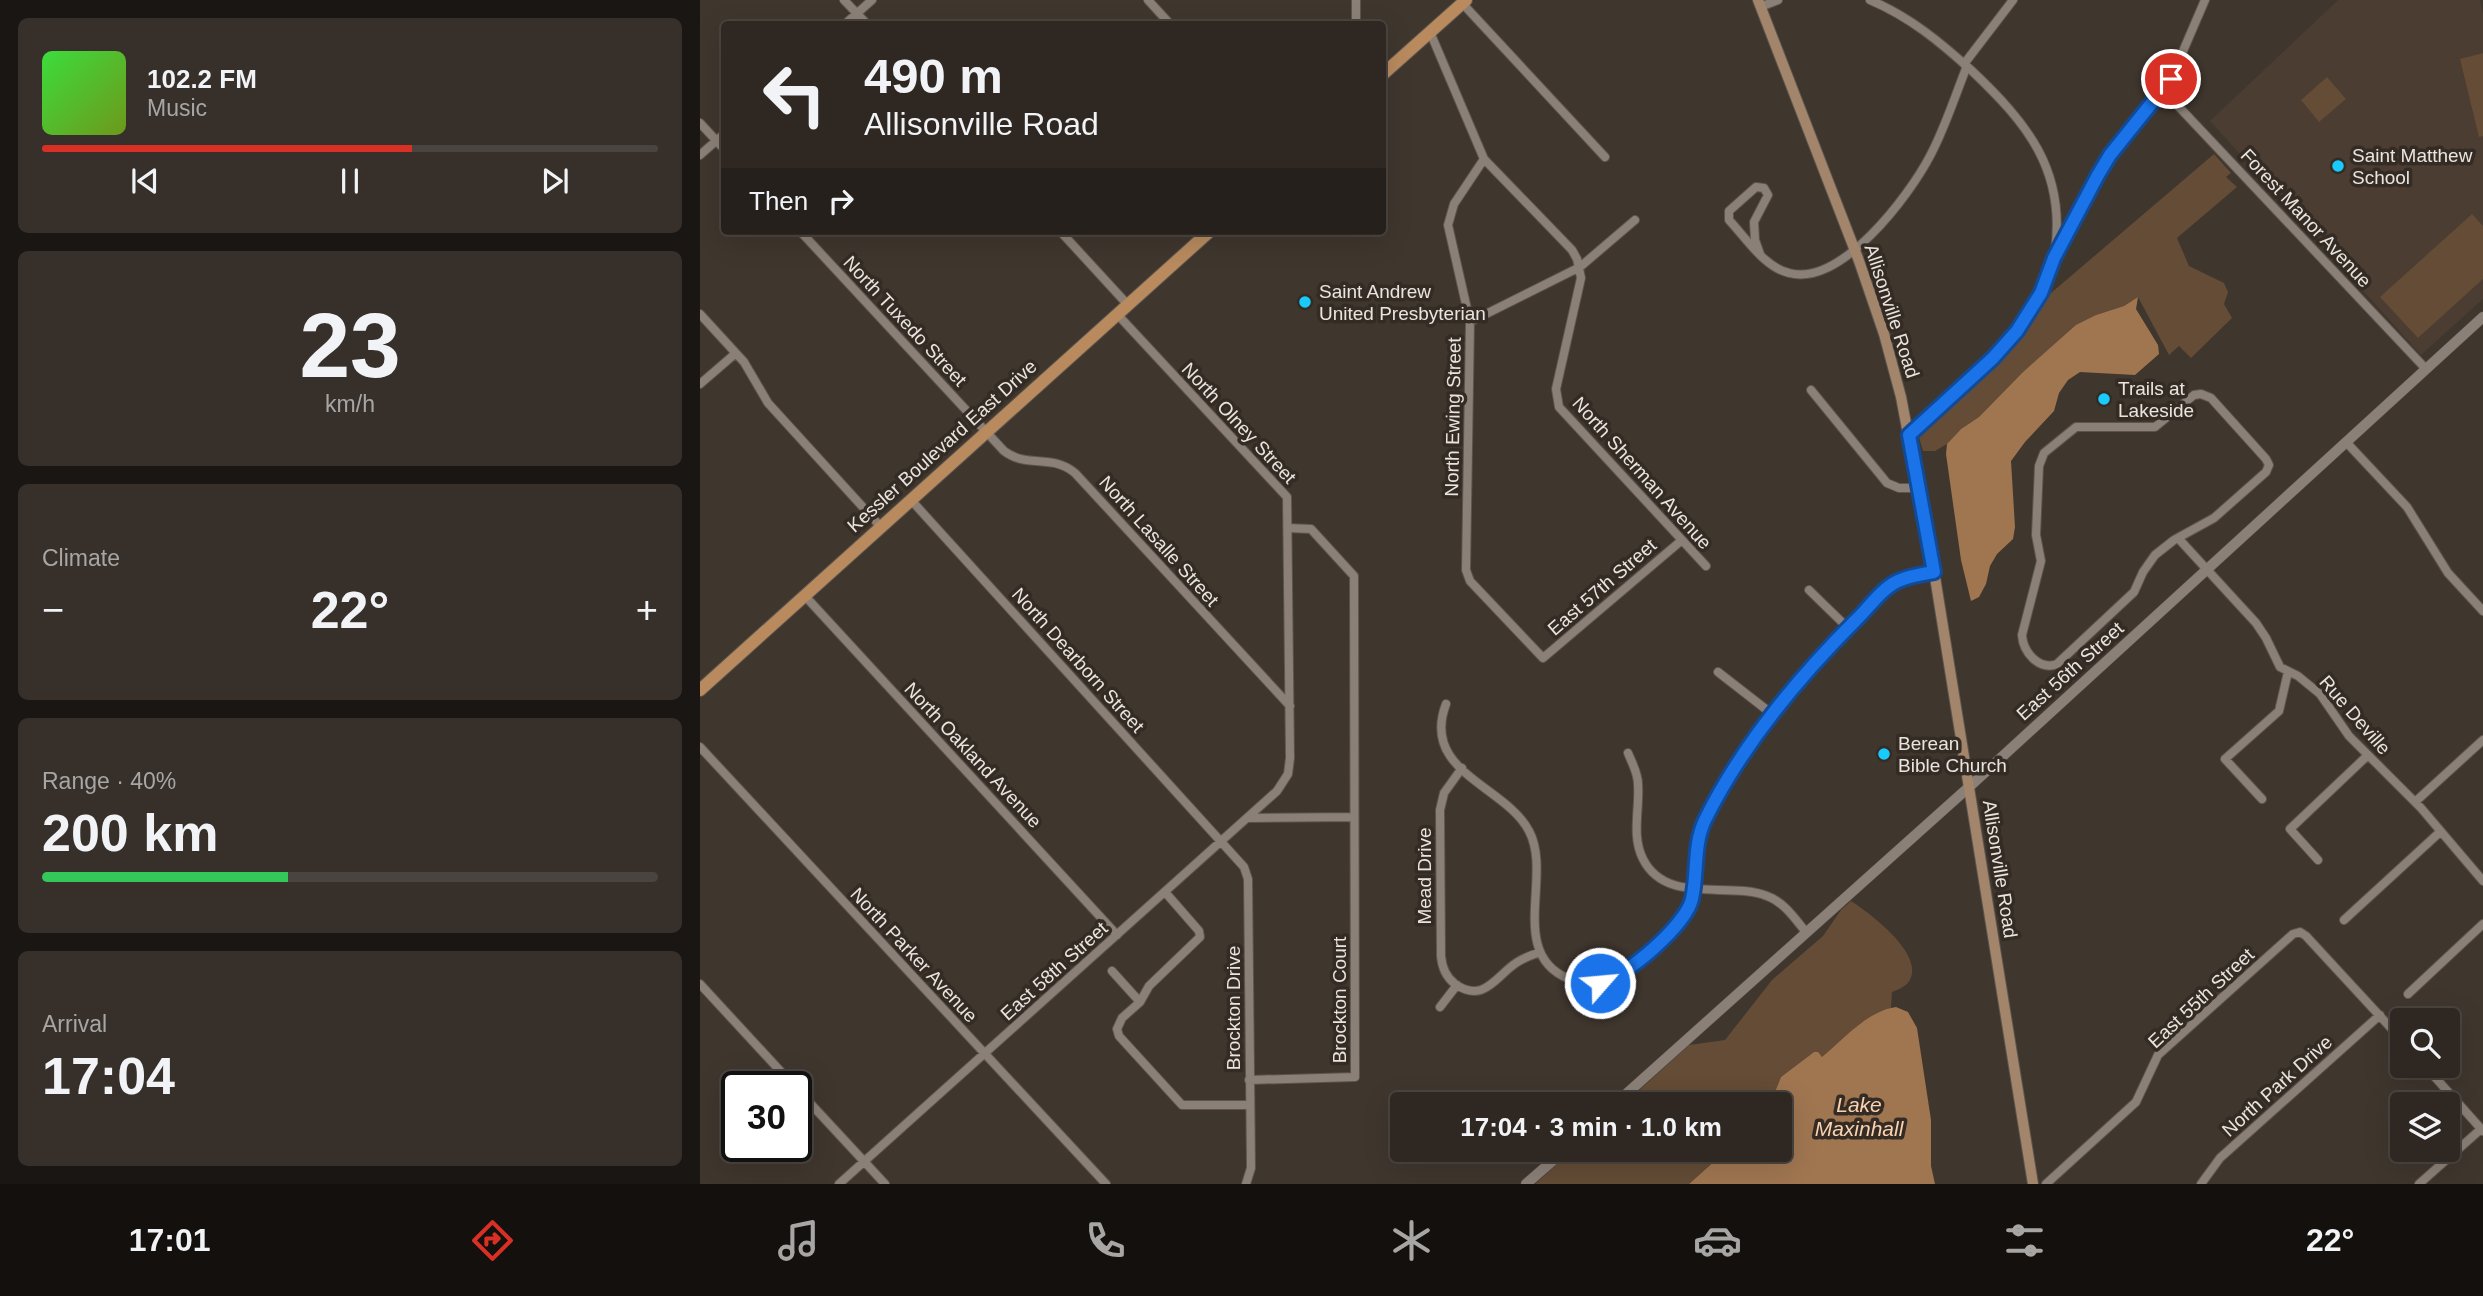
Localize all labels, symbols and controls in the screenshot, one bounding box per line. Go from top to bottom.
icon: left [749,49,840,140]
text: 490 m [864,49,1003,103]
pin [2141,49,2201,109]
icon: arrive [2152,60,2190,98]
text: 102.2 FM [147,64,257,94]
text: Music [147,95,207,121]
text: Allisonville Road [864,106,1099,142]
street label: Forest Manor Avenue [2236,145,2376,291]
place label: Saint Matthew School [2352,145,2473,188]
marker: Saint Matthew School [2330,158,2346,174]
icon: previous [126,162,164,200]
icon: pause [331,162,369,200]
icon: next [536,162,574,200]
icon: right [822,182,860,220]
text: Then [749,186,808,216]
street label: Allisonville Road [1860,241,1924,381]
street label: North Tuxedo Street [839,252,971,391]
place label: Saint Andrew United Presbyterian [1319,281,1486,324]
marker: Saint Andrew United Presbyterian [1297,294,1313,310]
text: 23 [299,295,401,396]
street label: North Ewing Street [1441,336,1465,497]
street label: Kessler Boulevard East Drive [843,356,1041,536]
street label: North Olney Street [1178,358,1301,488]
place label: Trails at Lakeside [2118,378,2194,421]
text: km/h [325,391,375,417]
marker: Trails at Lakeside [2096,391,2112,407]
street label: North Sherman Avenue [1568,393,1716,553]
street label: North Lasalle Street [1095,472,1223,611]
street label: East 57th Street [1544,534,1661,640]
text: Climate [42,545,120,571]
text: 22° [311,581,389,639]
street label: North Dearborn Street [1008,584,1149,737]
text: − [42,589,64,631]
text: + [636,589,658,631]
street label: East 56th Street [2012,617,2128,724]
street label: Rue Deville [2315,671,2395,759]
street label: North Oakland Avenue [900,678,1046,832]
place label: Berean Bible Church [1898,733,2007,776]
marker: Berean Bible Church [1876,746,1892,762]
text: Range · 40% [42,768,176,794]
street label: Allisonville Road [1979,799,2021,939]
text: 200 km [42,804,218,862]
street label: Mead Drive [1414,827,1435,925]
street label: North Parker Avenue [846,883,982,1027]
street label: East 58th Street [996,917,1112,1024]
street label: Brockton Court [1329,936,1350,1063]
street label: East 55th Street [2144,943,2259,1052]
street label: Brockton Drive [1223,946,1244,1070]
position arrow [1563,946,1637,1020]
map controls [2390,1008,2460,1162]
button: search [2390,1008,2460,1078]
text: Arrival [42,1011,107,1037]
street label: North Park Drive [2218,1031,2336,1141]
text: 17:04 [42,1047,175,1105]
speed limit sign: 30 [721,1071,812,1162]
button: layers [2390,1092,2460,1162]
water label: Lake Maxinhall [1815,1093,1905,1140]
text: 17:04 · 3 min · 1.0 km [1460,1112,1722,1142]
icon: directions [468,1216,517,1265]
icon: music [774,1216,823,1265]
icon: phone [1081,1216,1130,1265]
icon: climate [1387,1216,1436,1265]
icon: car [1693,1216,1742,1265]
icon: filters [2000,1216,2049,1265]
text: 17:01 [129,1222,211,1258]
text: 22° [2306,1222,2354,1258]

